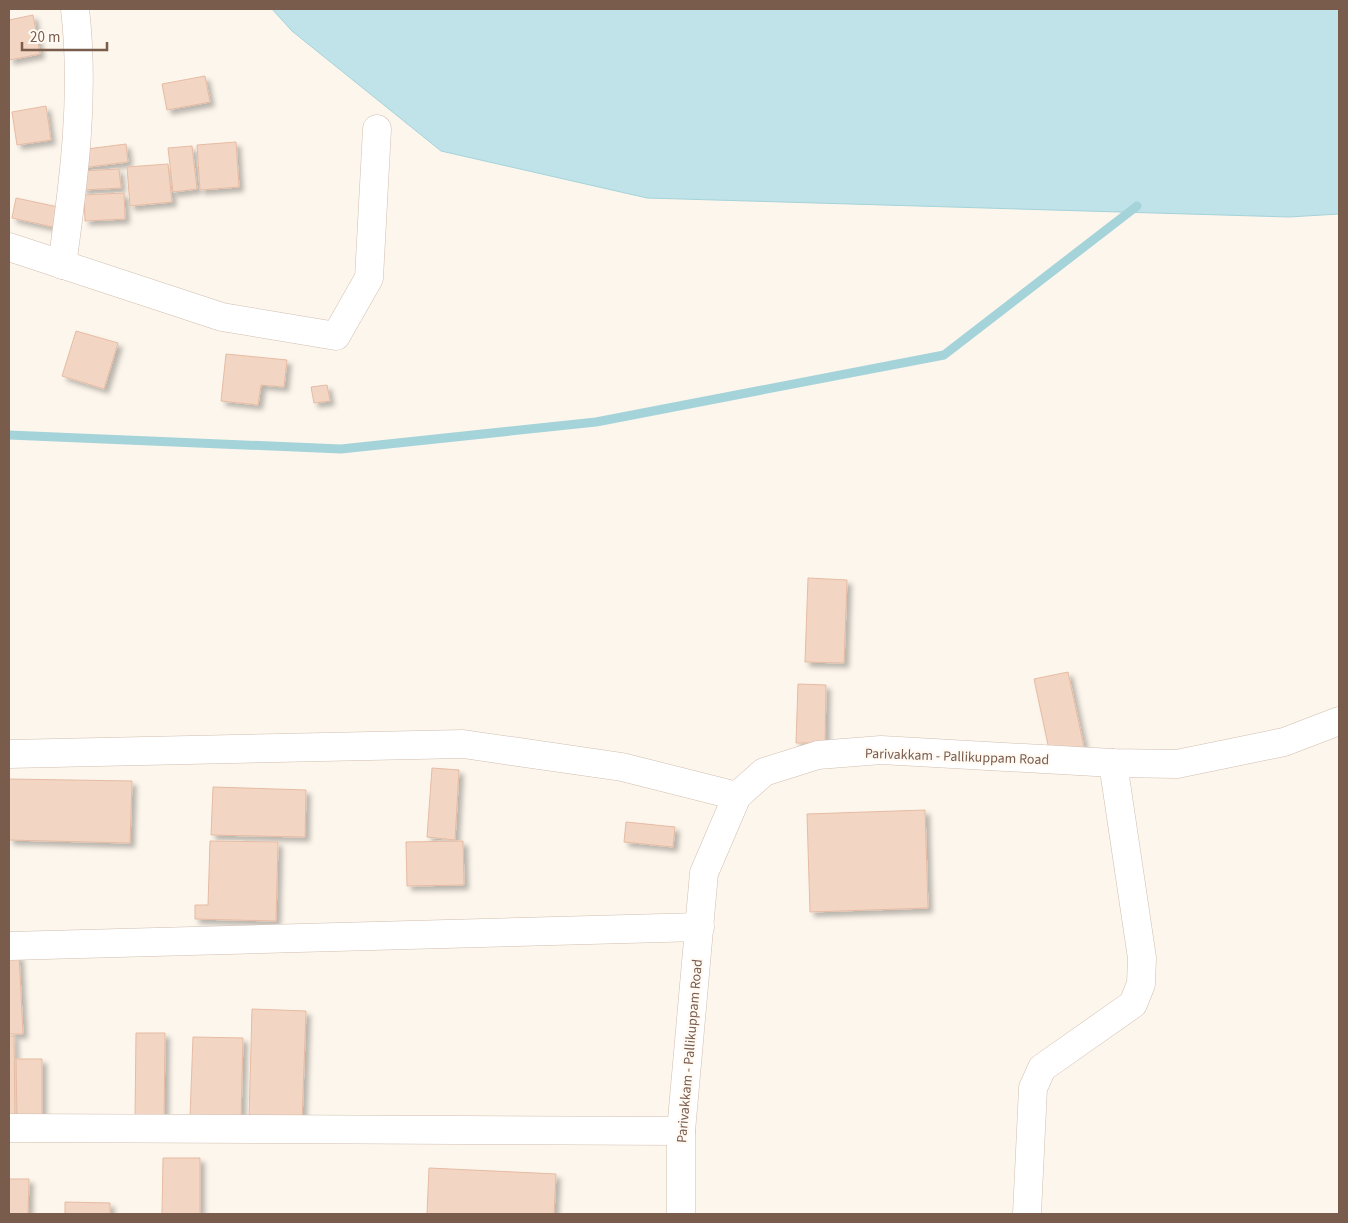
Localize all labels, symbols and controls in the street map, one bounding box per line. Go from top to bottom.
scale bar [22,20,108,52]
text: 20 m [30,27,60,48]
street label: Parivakkam - Pallikuppam Road [864,744,1050,770]
street label: Parivakkam - Pallikuppam Road [672,958,708,1144]

